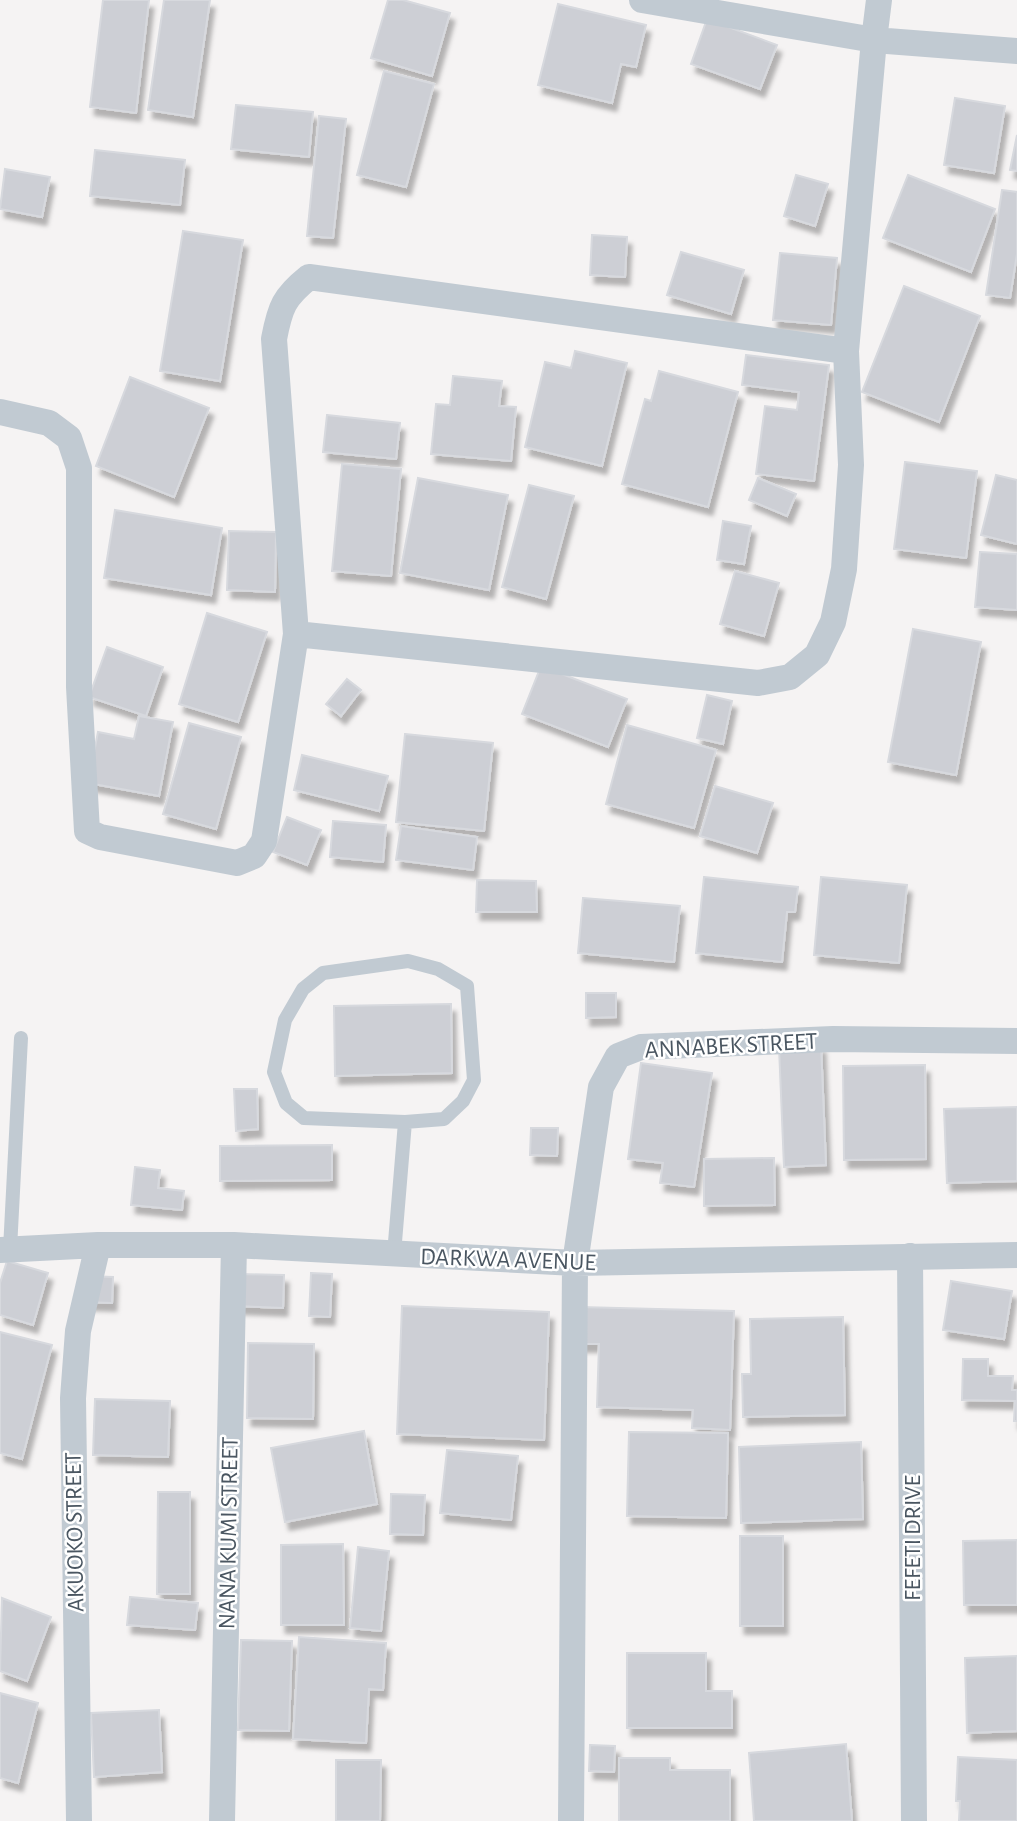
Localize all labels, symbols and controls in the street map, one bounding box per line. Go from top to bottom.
street label: ANNABEK STREET [644,1029,818,1063]
street label: DARKWA AVENUE [420,1245,597,1275]
street label: NANA KUMI STREET [215,1436,243,1630]
street label: AKUOKO STREET [62,1452,88,1612]
street label: FEFETI DRIVE [901,1475,925,1601]

